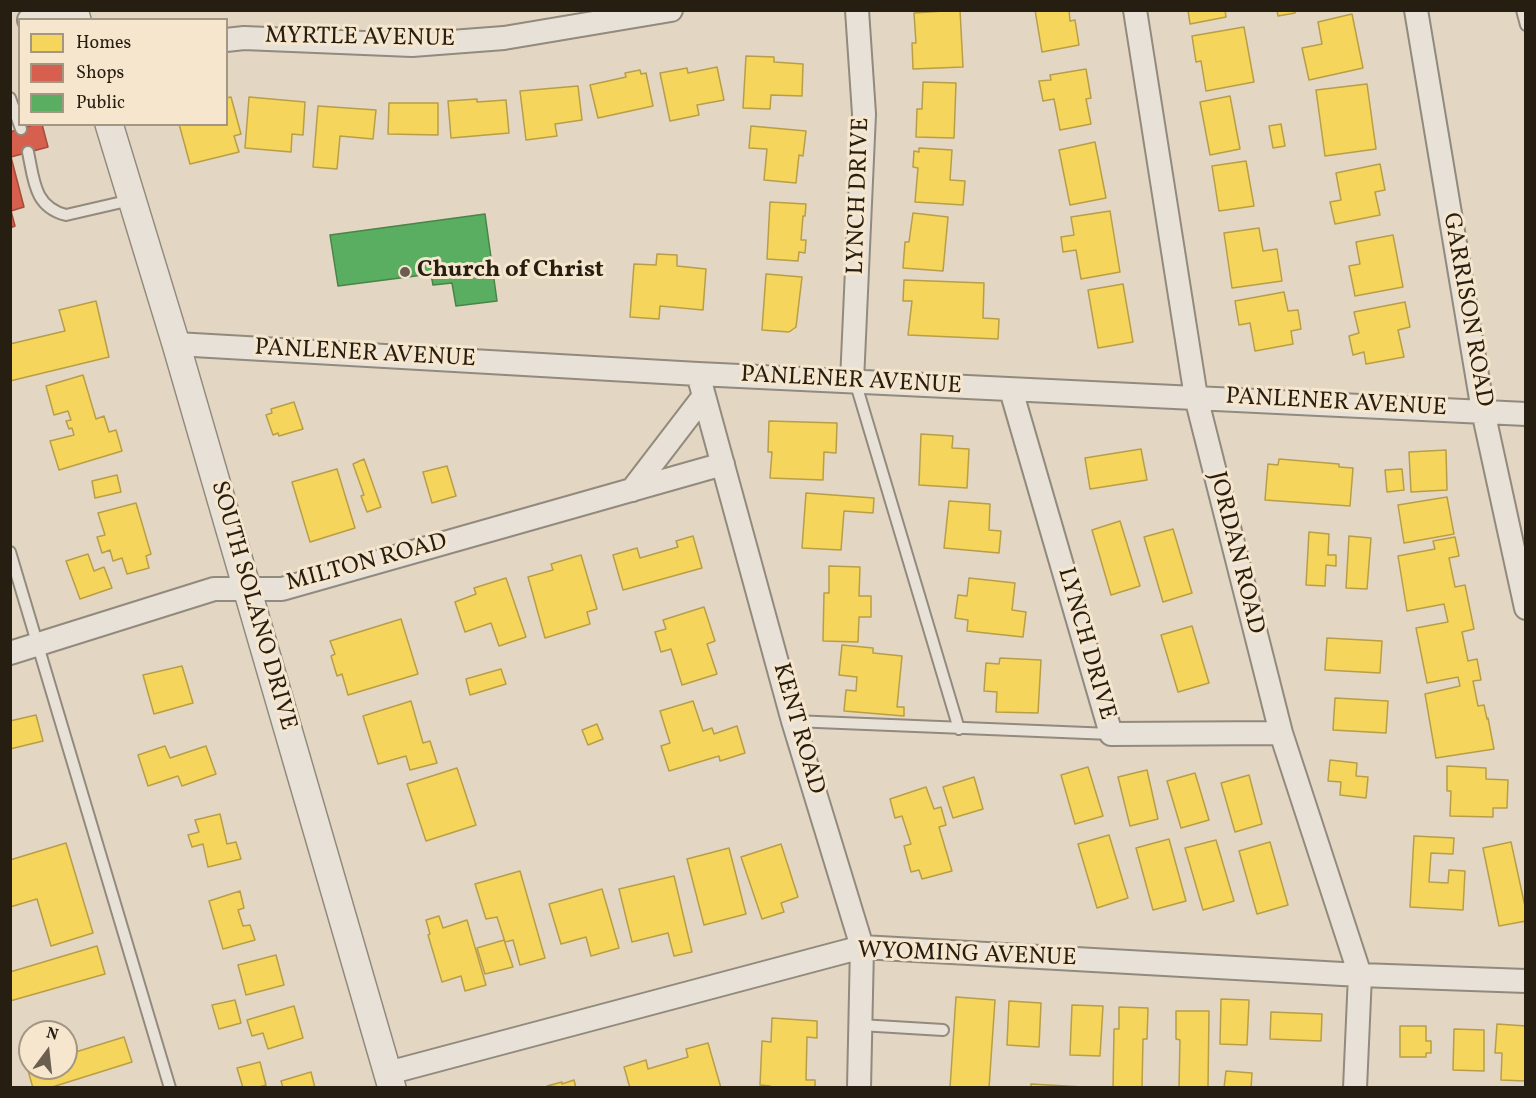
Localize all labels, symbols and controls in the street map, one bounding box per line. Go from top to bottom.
legend [18,18,228,126]
street label: MYRTLE AVENUE [265,23,455,55]
text: Homes [76,31,131,56]
text: Shops [76,61,124,86]
text: Public [76,91,125,116]
street label: LYNCH DRIVE [843,117,877,275]
street label: GARRISON ROAD [1435,211,1497,409]
place label: Church of Christ [417,258,604,286]
marker: Church of Christ [398,265,412,279]
street label: PANLENER AVENUE [254,335,476,375]
street label: PANLENER AVENUE [740,362,962,402]
street label: PANLENER AVENUE [1225,384,1447,424]
street label: JORDAN ROAD [1201,469,1269,637]
street label: SOUTH SOLANO DRIVE [203,478,301,734]
street label: MILTON ROAD [283,529,451,599]
street label: LYNCH DRIVE [1049,564,1121,724]
street label: KENT ROAD [765,660,829,798]
street label: WYOMING AVENUE [857,938,1077,974]
north arrow [18,1020,78,1080]
text: N [44,1022,61,1047]

